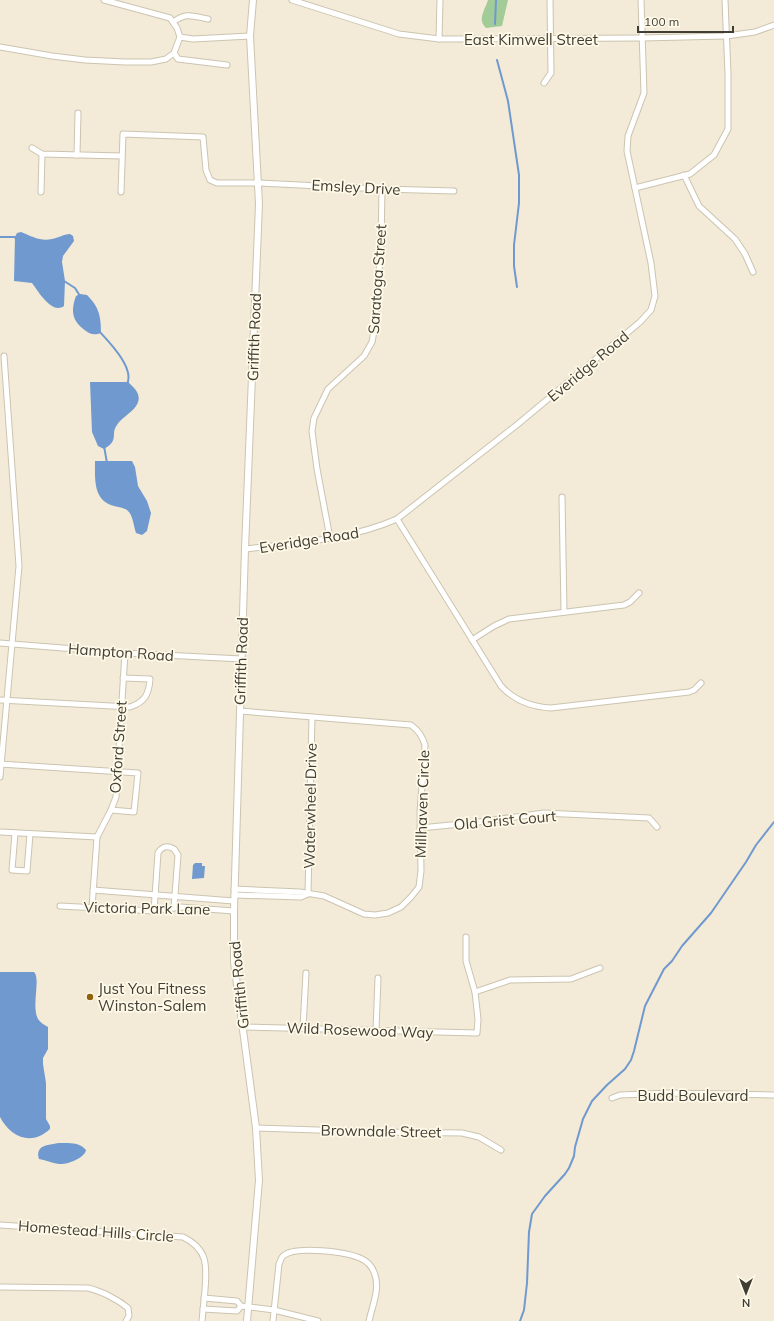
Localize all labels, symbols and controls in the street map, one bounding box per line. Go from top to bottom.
scale bar [638,8,733,34]
text: 100 m [644,14,679,29]
street label: East Kimwell Street [464,30,598,49]
street label: Emsley Drive [311,175,401,199]
street label: Saratoga Street [364,224,390,334]
street label: Griffith Road [243,293,265,381]
street label: Everidge Road [543,326,633,406]
street label: Everidge Road [258,523,360,557]
street label: Griffith Road [230,617,252,705]
street label: Hampton Road [68,639,174,665]
street label: Oxford Street [105,700,131,794]
street label: Waterwheel Drive [299,743,321,869]
street label: Millhaven Circle [411,750,433,858]
street label: Old Grist Court [453,806,557,834]
street label: Victoria Park Lane [83,897,211,919]
street label: Griffith Road [225,940,253,1030]
place label: Just You Fitness Winston-Salem [98,979,206,1015]
marker: Just You Fitness Winston-Salem [85,992,95,1002]
street label: Wild Rosewood Way [286,1018,434,1042]
street label: Budd Boulevard [638,1086,749,1105]
street label: Browndale Street [320,1120,442,1142]
street label: Homestead Hills Circle [18,1216,174,1246]
north arrow [726,1273,766,1313]
text: N [742,1296,750,1310]

